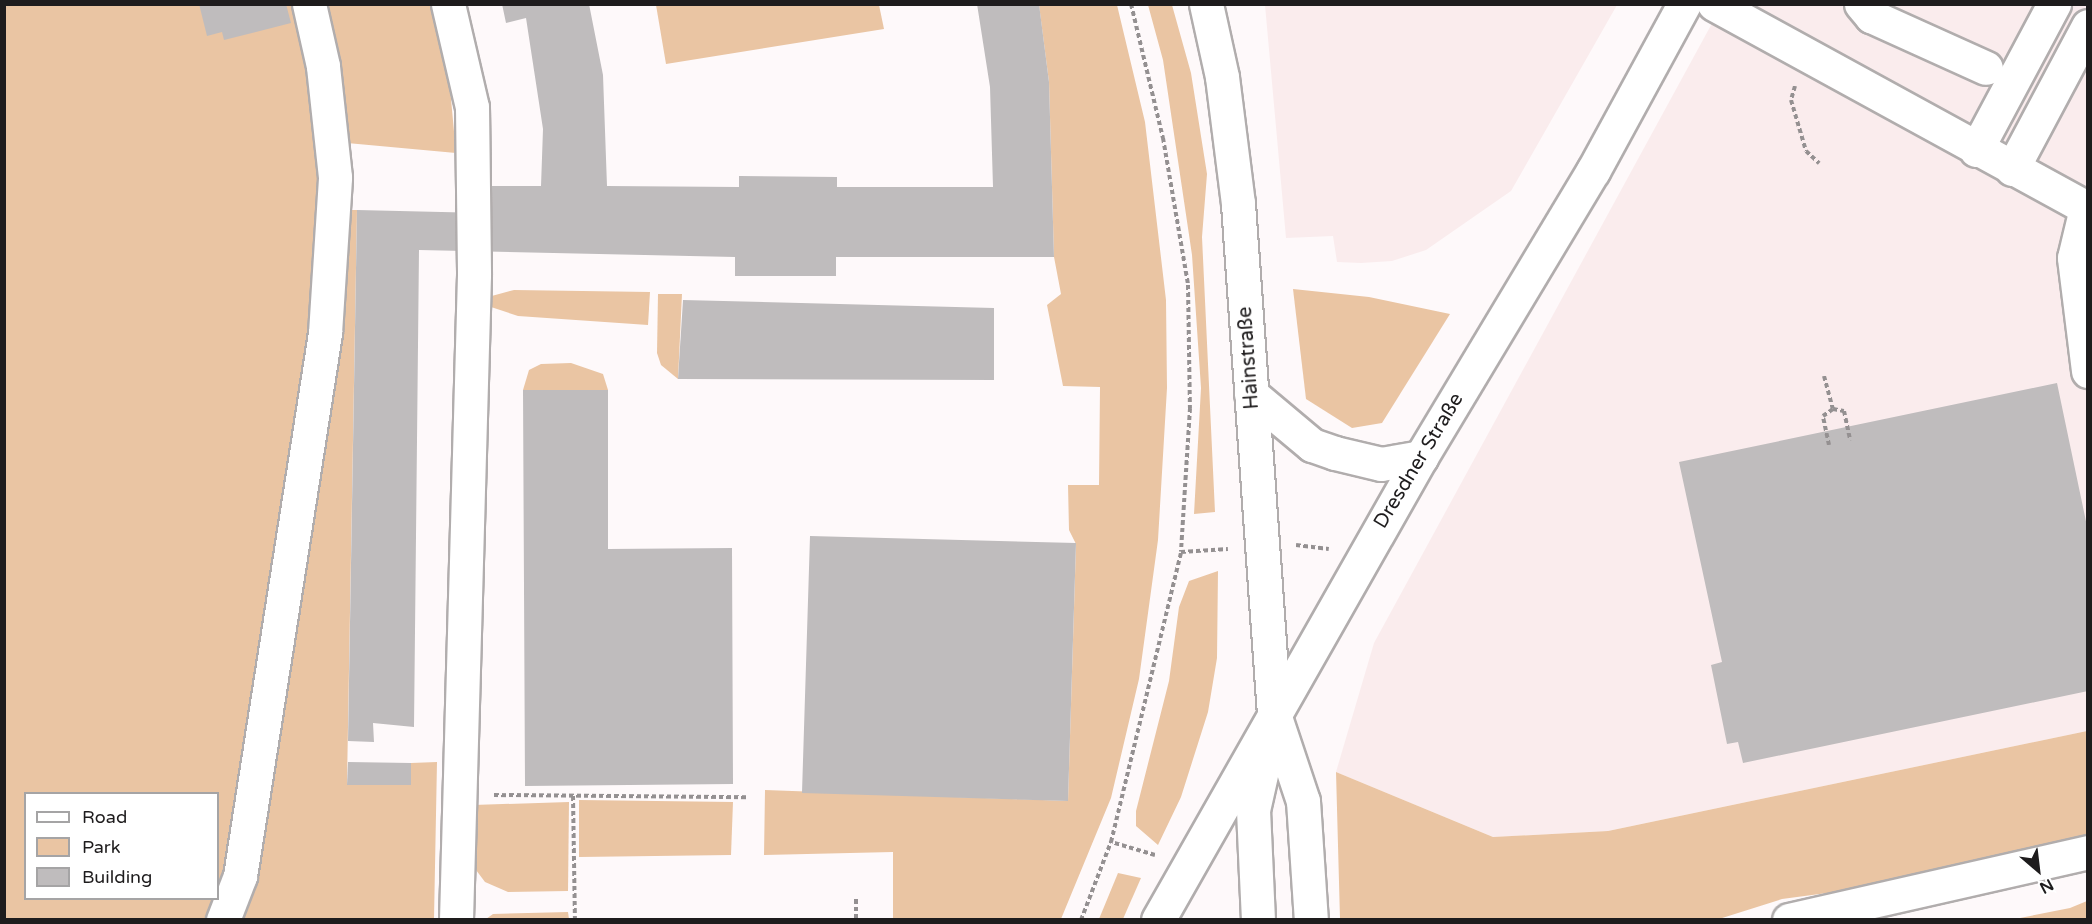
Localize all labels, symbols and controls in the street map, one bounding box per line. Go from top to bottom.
street label: Hainstraße [1233,306,1265,410]
street label: Dresdner Straße [1369,389,1469,533]
legend [24,792,219,900]
text: Road [82,806,127,828]
text: Park [82,836,120,858]
north arrow [2008,840,2068,900]
text: Building [82,866,152,888]
text: N [2036,874,2057,898]

